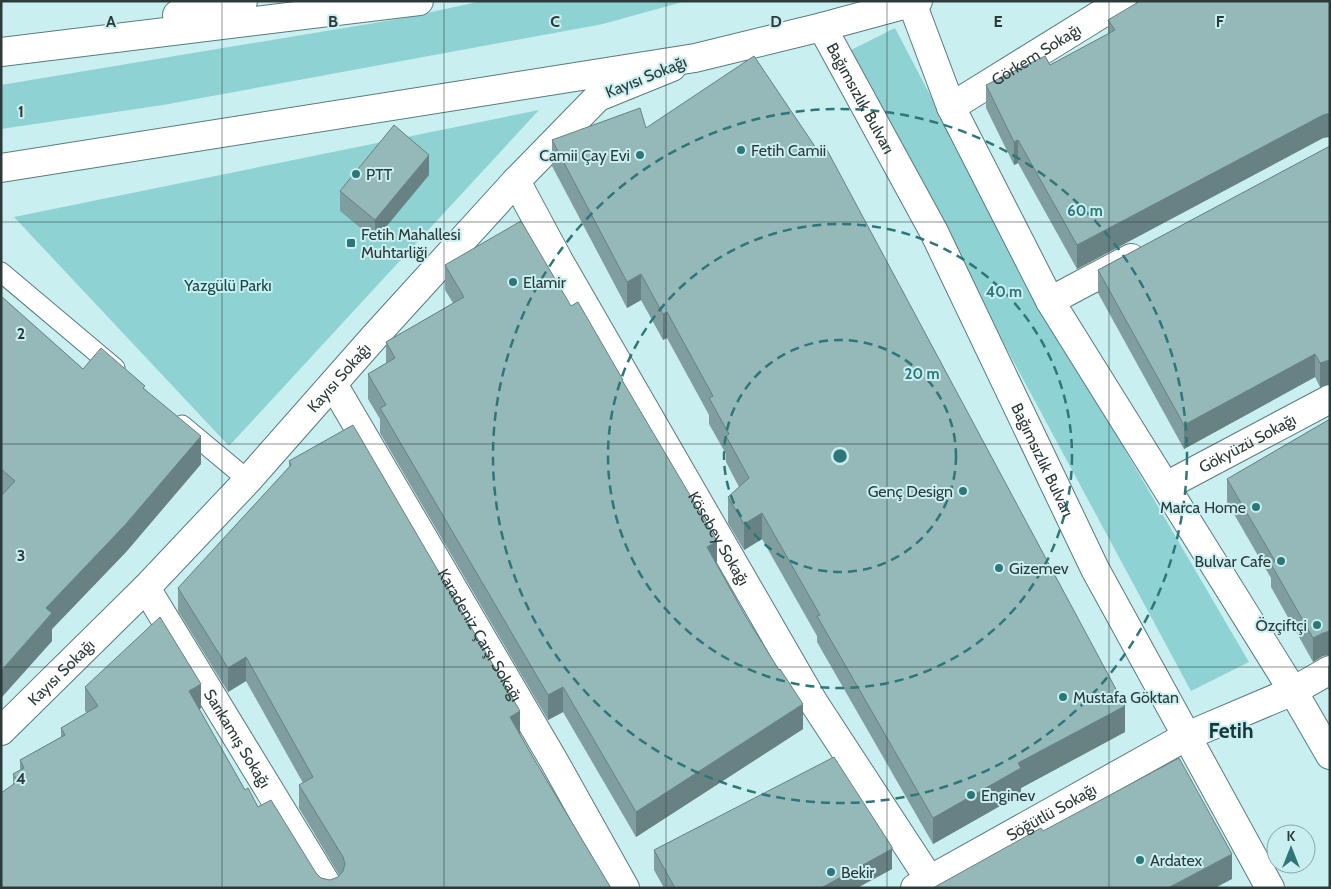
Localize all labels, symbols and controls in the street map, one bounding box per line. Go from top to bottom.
text: A [106,12,116,31]
text: B [328,12,338,31]
text: C [550,12,560,31]
text: D [770,12,782,31]
text: E [993,12,1003,31]
text: F [1216,12,1225,31]
street label: Görkem Sokağı [988,19,1084,89]
street label: Bağımsızlık Bulvarı [823,39,899,157]
street label: Kayısı Sokağı [603,52,689,102]
text: 1 [18,102,24,121]
place label: Fetih Camii [751,141,826,160]
marker: Fetih Camii [735,144,747,156]
place label: Camii Çay Evi [539,146,630,165]
marker: Camii Çay Evi [634,149,646,161]
place label: PTT [366,165,393,184]
marker: PTT [350,168,362,180]
text: 60 m [1067,202,1103,220]
place label: Fetih Mahallesi Muhtarliği [361,225,461,262]
marker: Fetih Mahallesi Muhtarliği [345,237,357,249]
place label: Elamir [523,273,567,292]
park label: Yazgülü Parkı [183,276,272,295]
marker: Elamir [507,276,519,288]
text: 40 m [986,283,1022,301]
text: 2 [17,324,25,343]
street label: Kayısı Sokağı [303,339,374,416]
text: 20 m [905,365,939,383]
street label: Bağımsızlık Bulvarı [1008,400,1078,520]
street label: Gökyüzü Sokağı [1196,409,1299,476]
centre of rings [831,447,849,465]
place label: Genç Design [868,482,953,501]
marker: Genç Design [957,485,969,497]
street label: Kösebey Sokağı [684,488,754,589]
place label: Marca Home [1160,498,1246,517]
marker: Marca Home [1250,501,1262,513]
text: 3 [17,546,25,565]
place label: Bulvar Cafe [1195,552,1271,571]
marker: Bulvar Cafe [1275,555,1287,567]
place label: Gizemev [1009,559,1069,578]
marker: Gizemev [993,562,1005,574]
street label: Karadeniz Çarşı Sokağı [434,565,526,705]
place label: Özçiftçi [1255,616,1307,635]
marker: Özçiftçi [1311,619,1323,631]
street label: Kayısı Sokağı [24,635,98,709]
street label: Sarıkamış Sokağı [200,685,275,791]
place label: Mustafa Göktan [1073,688,1179,707]
marker: Mustafa Göktan [1057,691,1069,703]
district label: Fetih [1209,718,1253,743]
text: 4 [16,769,26,788]
street label: Söğütlü Sokağı [1003,779,1099,845]
place label: Enginev [981,786,1035,805]
marker: Enginev [965,789,977,801]
north arrow [1266,824,1316,874]
text: K [1287,827,1296,845]
place label: Ardatex [1150,851,1203,870]
marker: Ardatex [1134,854,1146,866]
place label: Bekir [841,863,875,882]
marker: Bekir [825,866,837,878]

